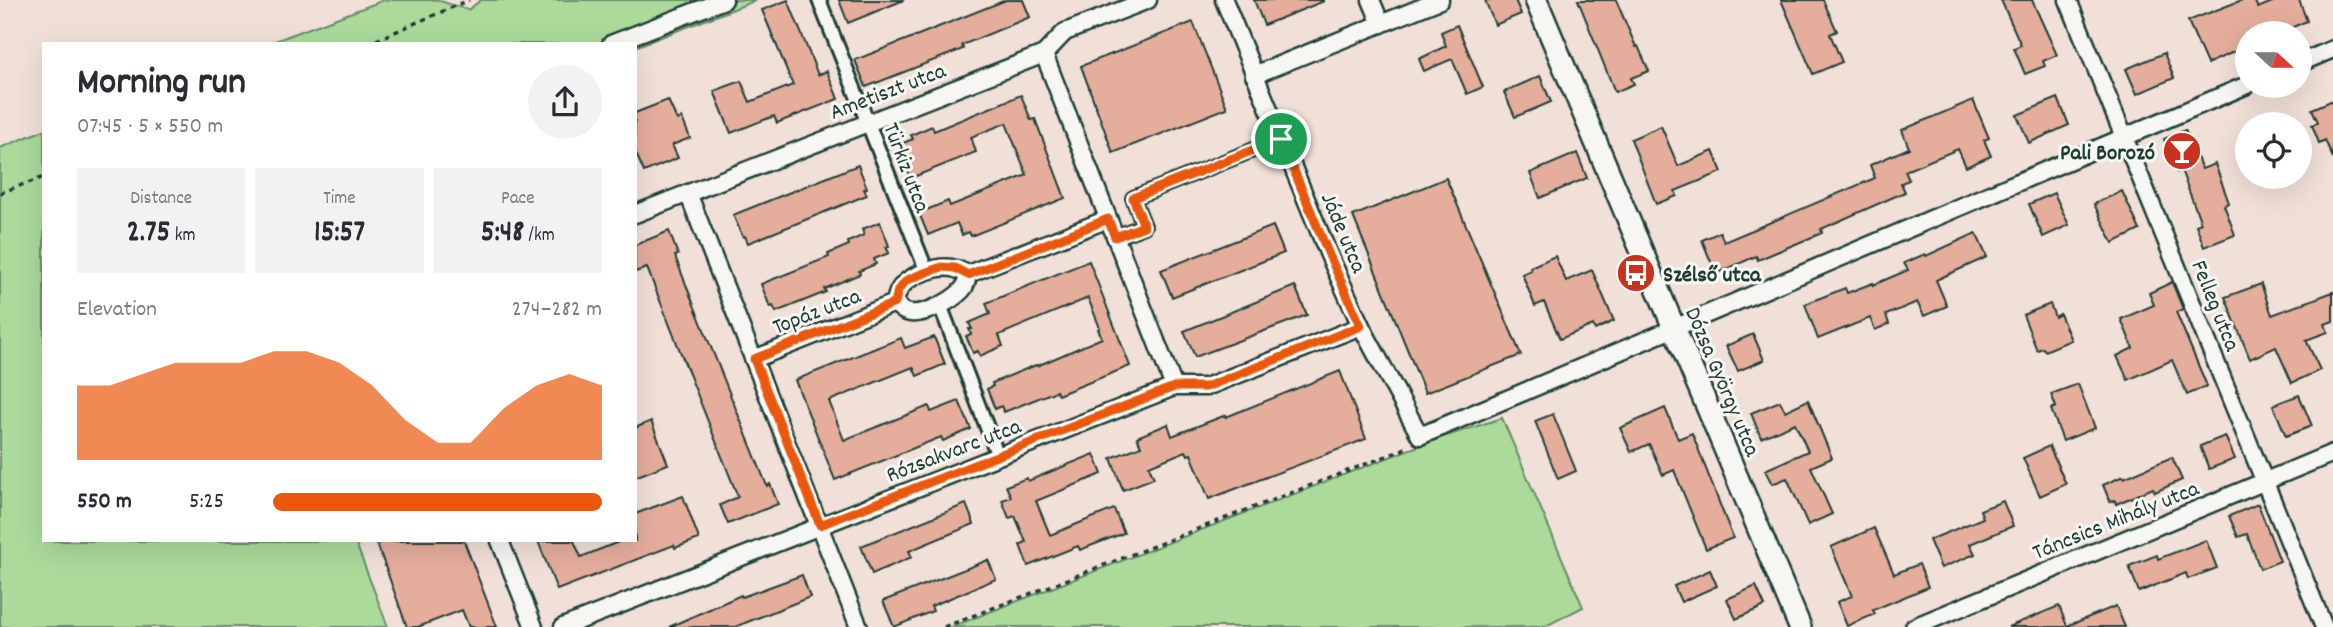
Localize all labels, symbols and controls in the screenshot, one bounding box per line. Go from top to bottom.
north arrow [2235,21,2312,98]
map controls [2235,21,2312,189]
street label: Ametiszt utca [825,56,952,130]
text: Morning run [77,57,246,112]
button: share [528,65,602,139]
pin [1251,109,1311,169]
text: 07:45 · 5 × 550 m [77,111,223,144]
button: locate [2235,112,2312,189]
street label: Türkiz utca [873,119,937,219]
icon: arrive [1262,120,1300,158]
bar icon: Pali Borozó [2161,130,2203,172]
place label: Pali Borozó [2060,138,2155,171]
text: Distance [130,186,192,213]
text: Time [323,186,356,213]
text: Pace [501,186,535,213]
street label: Jáde utca [1310,188,1374,280]
text: 2.75 [127,213,170,256]
text: 15:57 [314,213,365,256]
text: 5:48 [481,213,524,256]
text: km [170,223,196,250]
text: /km [524,223,555,250]
bus stop icon: Szélső utca [1615,252,1657,294]
street label: Felleg utca [2181,256,2247,358]
place label: Szélső utca [1663,260,1762,293]
street label: Topáz utca [768,281,867,345]
text: Elevation [77,294,157,327]
text: 274–282 m [512,294,602,327]
street label: Dózsa György utca [1674,303,1768,463]
street label: Rózsakvarc utca [882,411,1028,493]
street label: Táncsics Mihály utca [2028,473,2206,571]
text: 550 m [77,486,132,519]
text: 5:25 [189,486,224,519]

